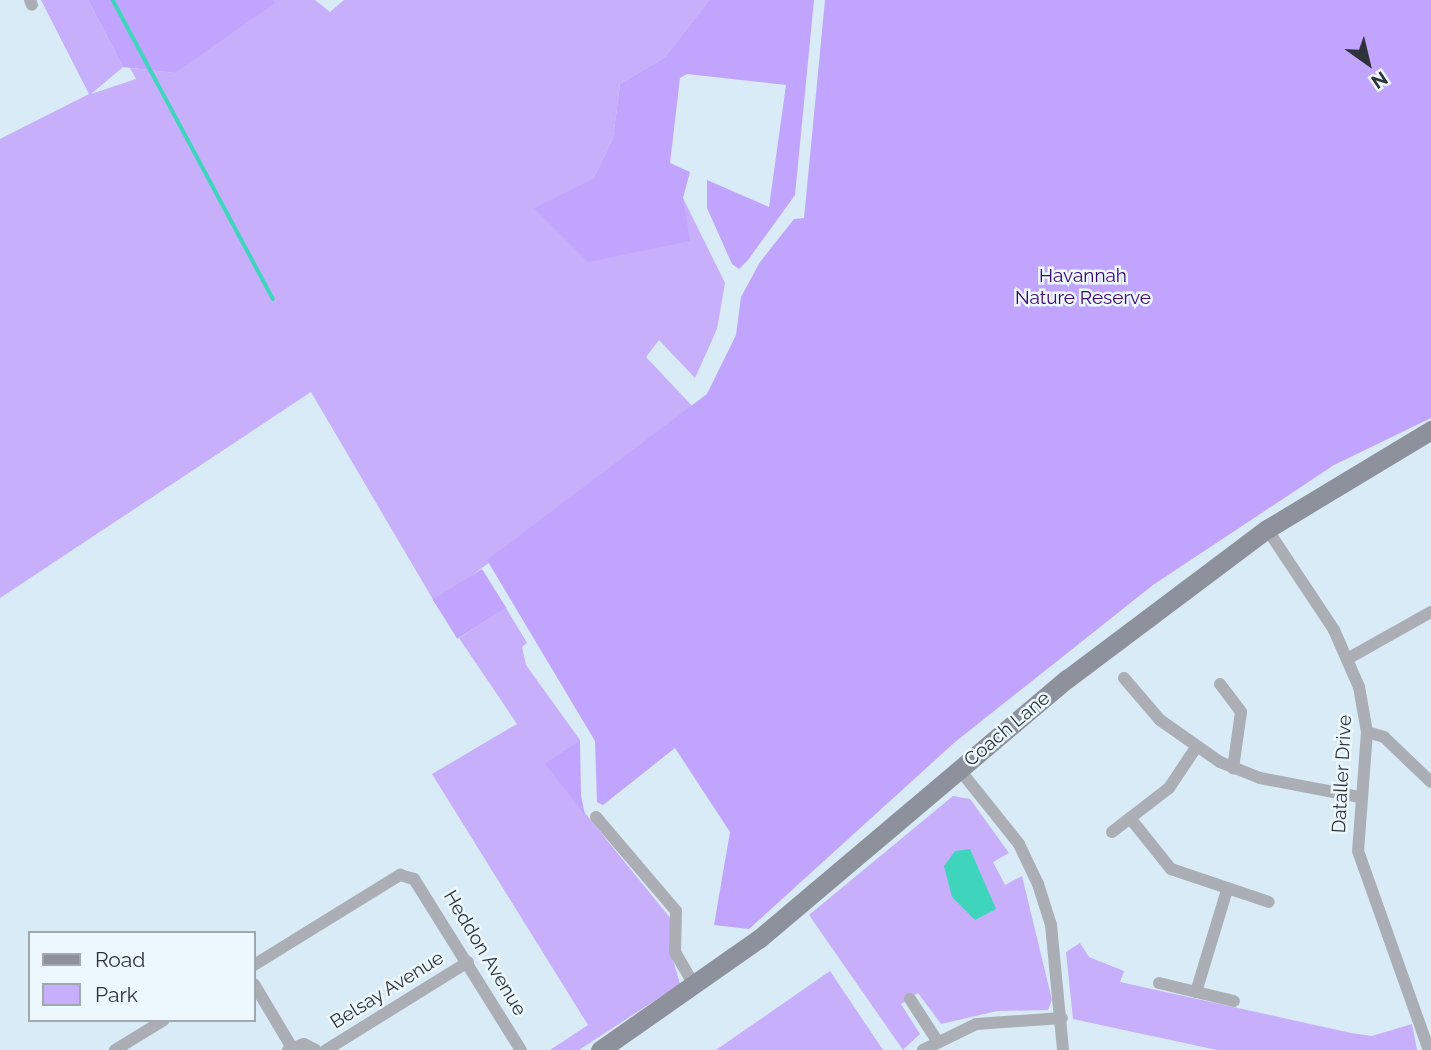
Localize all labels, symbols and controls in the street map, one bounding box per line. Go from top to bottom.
north arrow [1333,28,1403,98]
text: N [1368,67,1392,94]
park label: Havannah Nature Reserve [1015,265,1151,309]
street label: Coach Lane [960,687,1054,771]
street label: Dataller Drive [1328,714,1356,834]
street label: Heddon Avenue [439,886,531,1020]
legend [28,931,256,1022]
street label: Belsay Avenue [326,946,448,1034]
text: Road [95,947,145,972]
text: Park [95,982,138,1007]

